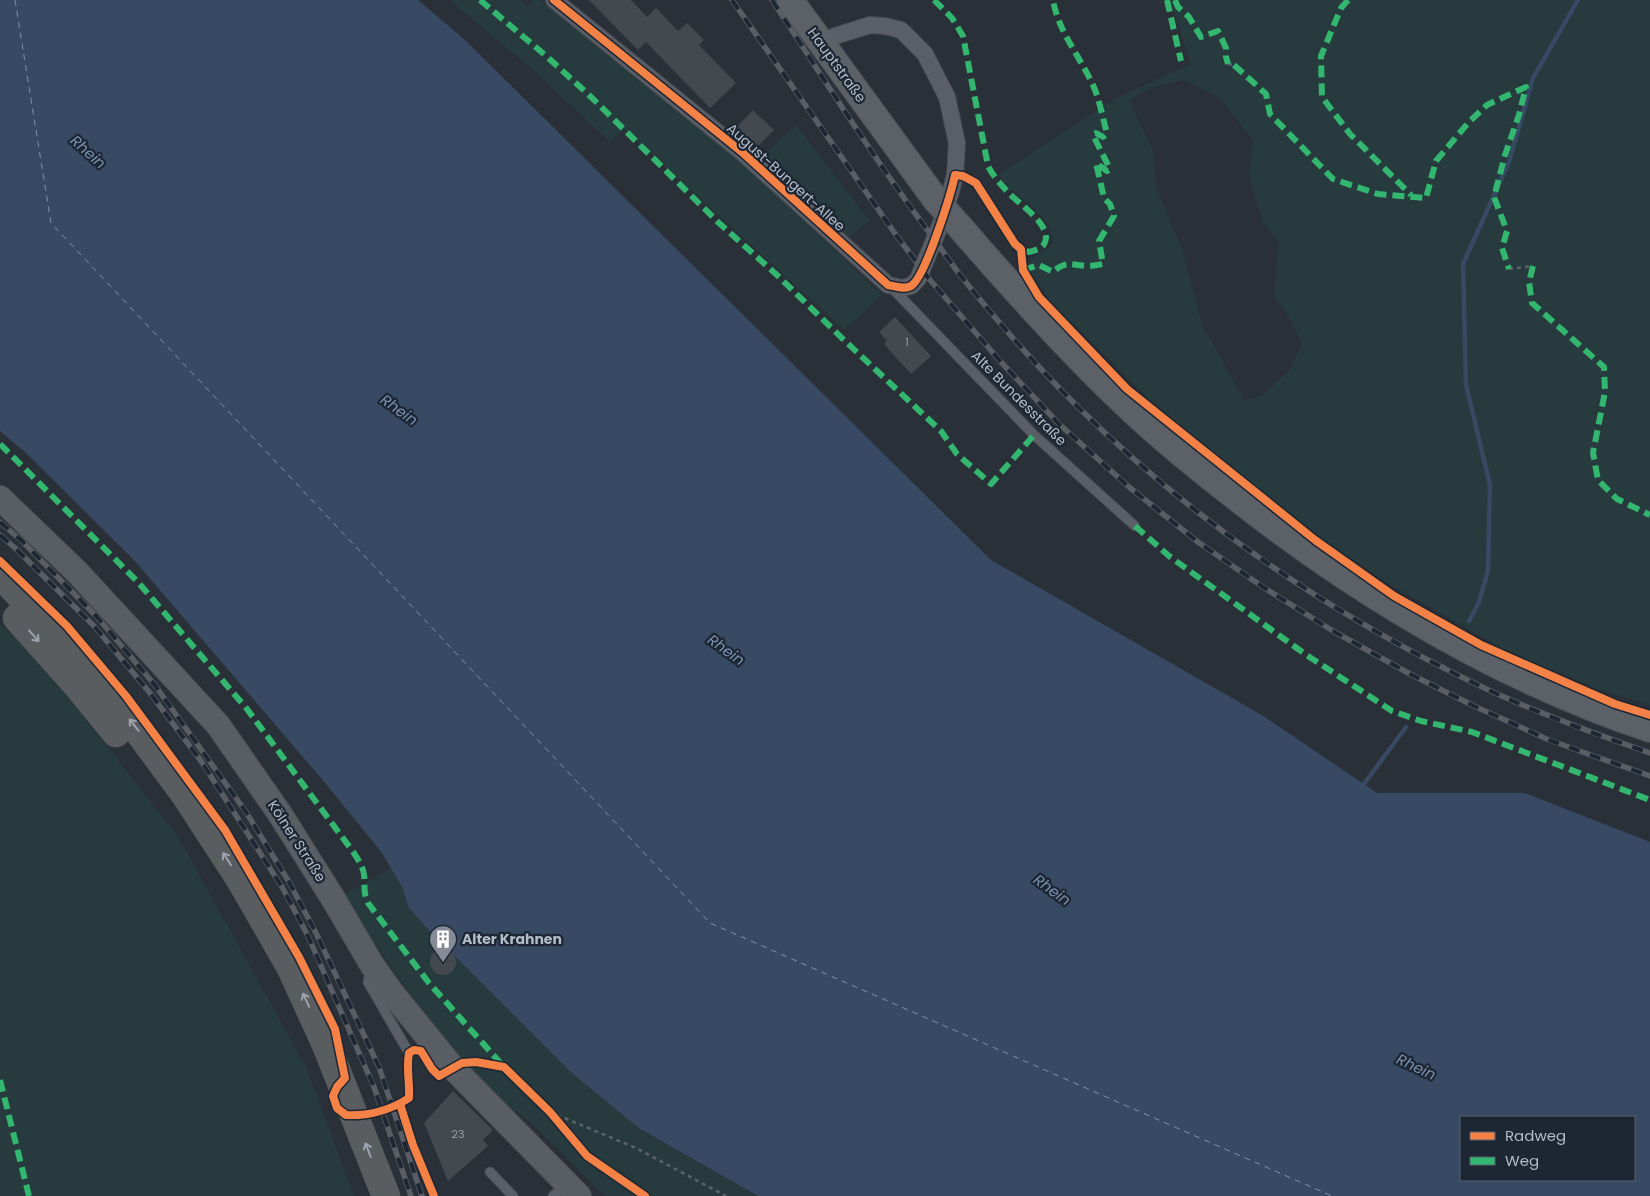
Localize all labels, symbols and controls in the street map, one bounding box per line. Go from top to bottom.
street label: Hauptstraße [803,24,871,107]
street label: August-Bungert-Allee [722,118,850,236]
water label: Rhein [66,130,111,173]
house number: 1 [905,334,909,350]
street label: Alte Bundesstraße [967,346,1071,450]
water label: Rhein [376,389,422,430]
water label: Rhein [703,629,749,670]
one-way arrow [28,630,39,643]
one-way arrow [129,718,139,732]
street label: Kölner Straße [263,796,331,886]
one-way arrow [221,852,231,866]
water label: Rhein [1029,869,1075,910]
building icon: Alter Krahnen [428,924,458,963]
place label: Alter Krahnen [462,929,562,949]
one-way arrow [301,993,310,1008]
water label: Rhein [1393,1048,1439,1085]
legend [1460,1116,1635,1181]
text: Radweg [1505,1125,1566,1146]
house number: 23 [452,1126,464,1142]
one-way arrow [363,1143,372,1159]
text: Weg [1505,1150,1539,1171]

